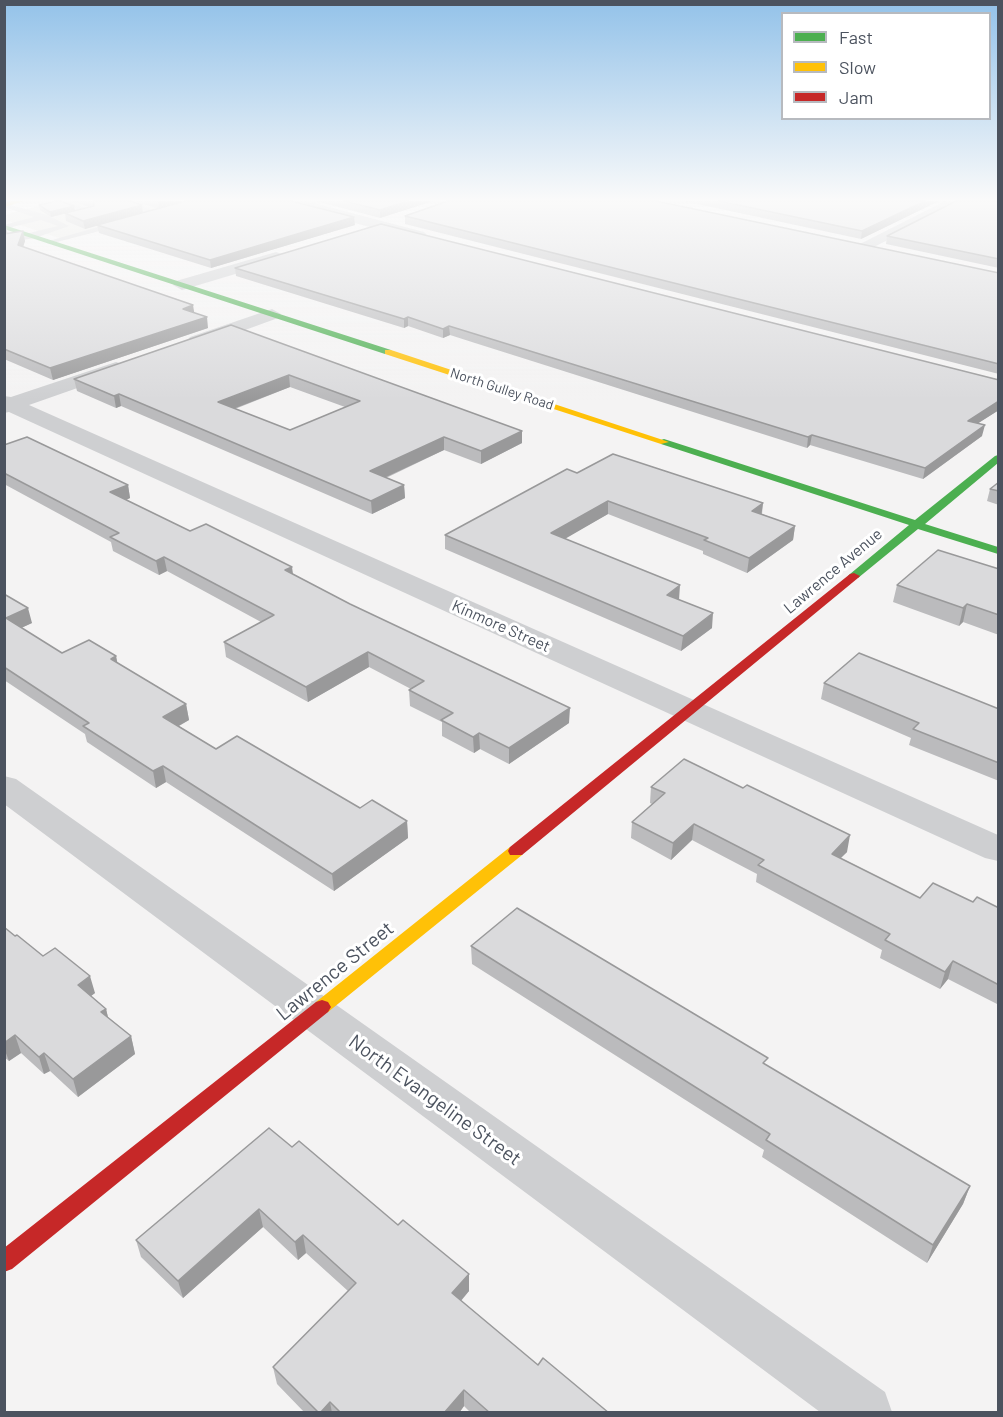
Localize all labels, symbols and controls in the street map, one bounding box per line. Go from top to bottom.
legend [781,12,991,120]
text: Fast [839,26,873,48]
text: Slow [839,56,876,78]
text: Jam [839,86,873,108]
street label: North Gulley Road [448,364,556,414]
street label: Lawrence Avenue [780,524,886,618]
street label: Kinmore Street [449,596,553,656]
street label: Lawrence Street [272,916,398,1026]
street label: North Evangeline Street [344,1029,526,1171]

